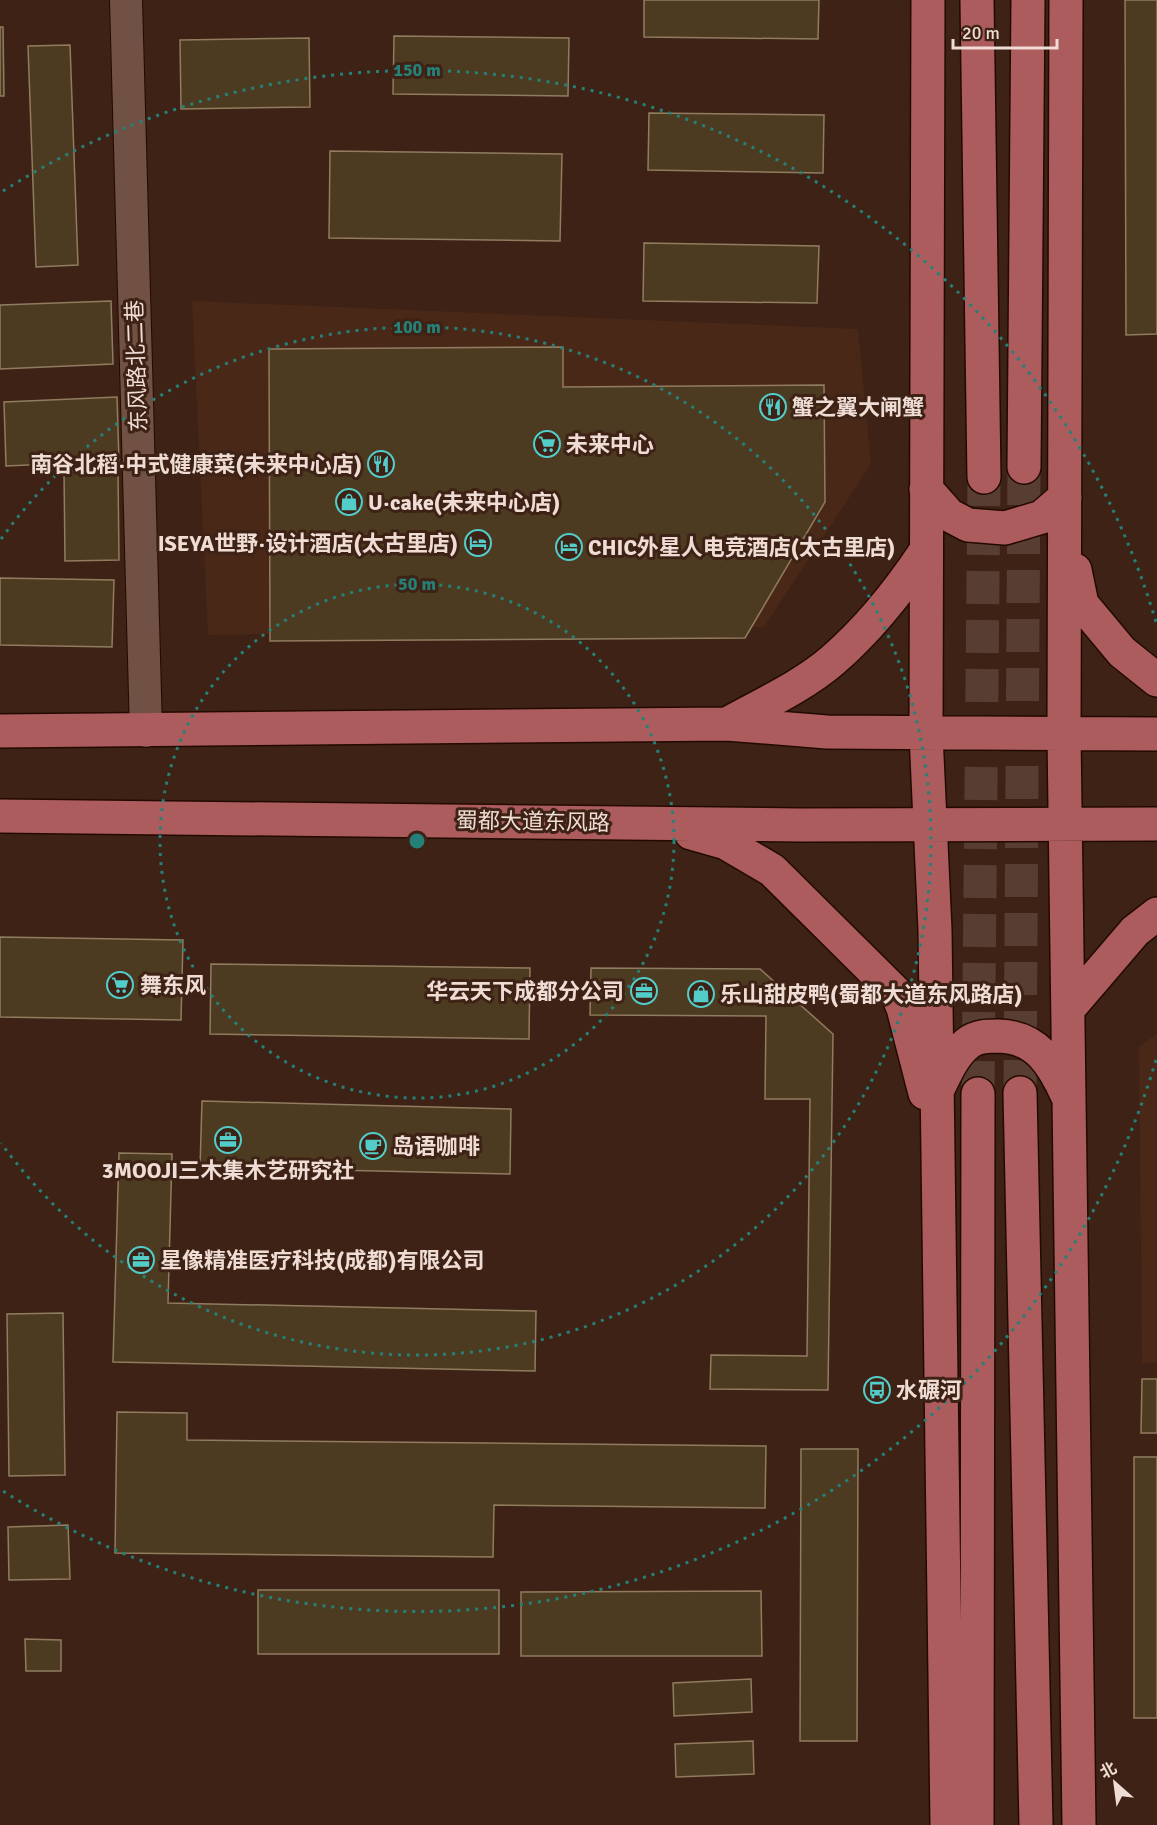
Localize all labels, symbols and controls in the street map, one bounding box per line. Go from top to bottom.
scale bar [953,12,1056,50]
text: 20 m [962,22,1000,44]
text: 150 m [393,59,441,81]
street label: 东风路北二巷 [121,300,152,432]
text: 100 m [393,316,441,338]
restaurant icon: 蟹之翼大闸蟹 [758,392,788,422]
place label: 蟹之翼大闸蟹 [792,394,924,421]
supermarket icon: 未来中心 [532,429,562,459]
place label: 未来中心 [566,431,654,458]
restaurant icon: 南谷北稻·中式健康菜(未来中心店) [366,449,396,479]
place label: 南谷北稻·中式健康菜(未来中心店) [30,451,362,478]
shop icon: U·cake(未来中心店) [334,487,364,517]
place label: U·cake(未来中心店) [368,489,560,516]
hotel icon: ISEYA世野·设计酒店(太古里店) [463,528,493,558]
place label: ISEYA世野·设计酒店(太古里店) [158,530,458,557]
hotel icon: CHIC外星人电竞酒店(太古里店) [554,532,584,562]
place label: CHIC外星人电竞酒店(太古里店) [588,534,895,561]
text: 50 m [398,573,436,595]
street label: 蜀都大道东风路 [456,807,610,836]
centre of rings [407,831,427,851]
supermarket icon: 舞东风 [105,970,135,1000]
place label: 舞东风 [140,972,206,999]
office icon: 华云天下成都分公司 [629,976,659,1006]
place label: 华云天下成都分公司 [426,978,624,1005]
shop icon: 乐山甜皮鸭(蜀都大道东风路店) [686,979,716,1009]
place label: 乐山甜皮鸭(蜀都大道东风路店) [720,981,1023,1008]
office icon: 3MOOJI三木集木艺研究社 [213,1125,243,1155]
cafe icon: 岛语咖啡 [358,1131,388,1161]
place label: 岛语咖啡 [392,1133,480,1160]
place label: 3MOOJI三木集木艺研究社 [102,1157,354,1184]
office icon: 星像精准医疗科技(成都)有限公司 [126,1245,156,1275]
place label: 星像精准医疗科技(成都)有限公司 [160,1247,485,1274]
bus stop icon: 水碾河 [862,1375,892,1405]
place label: 水碾河 [896,1377,962,1404]
north arrow [1085,1753,1145,1813]
text: 北 [1097,1758,1120,1783]

